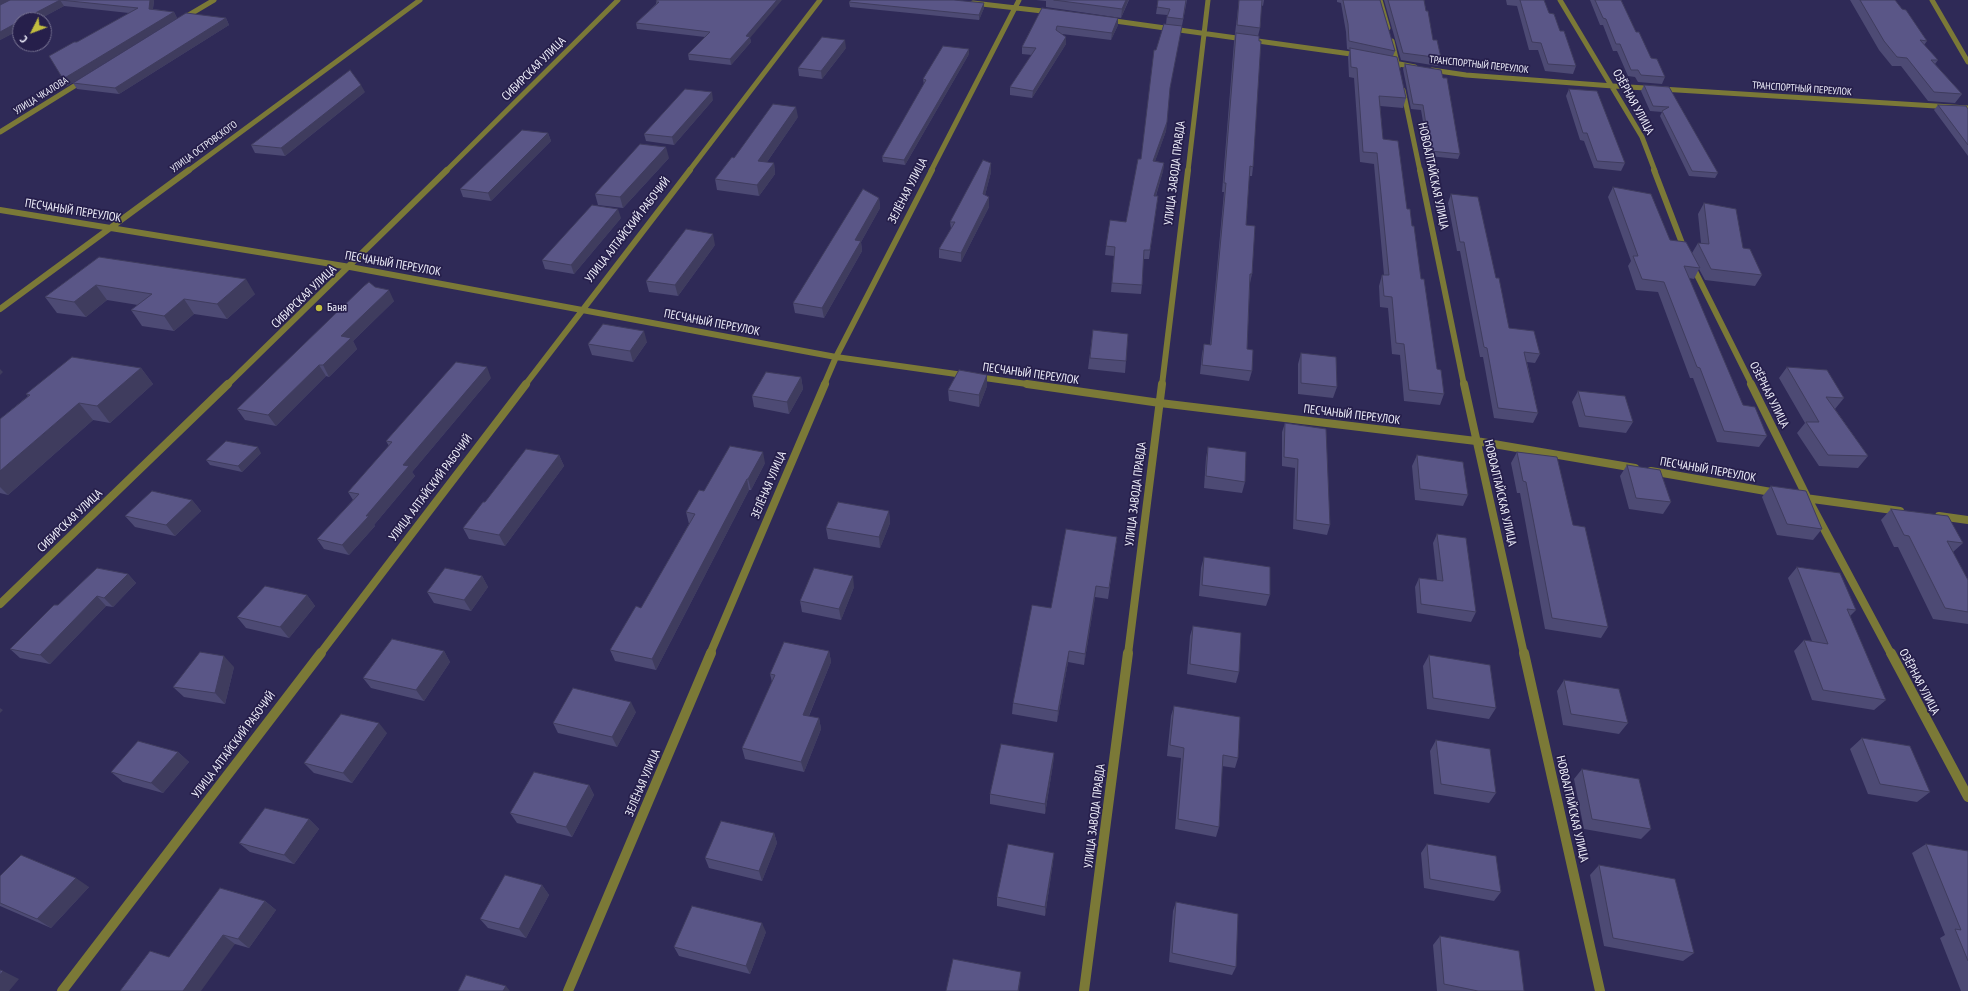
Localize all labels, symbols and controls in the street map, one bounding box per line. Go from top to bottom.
north arrow [12,12,52,52]
text: С [17,33,31,46]
street label: СИБИРСКАЯ УЛИЦА [499,34,569,104]
street label: ТРАНСПОРТНЫЙ ПЕРЕУЛОК [1429,54,1529,76]
street label: ОЗЁРНАЯ УЛИЦА [1609,67,1657,137]
street label: УЛИЦА ЧКАЛОВА [12,75,70,117]
street label: ТРАНСПОРТНЫЙ ПЕРЕУЛОК [1752,80,1852,98]
street label: УЛИЦА ОСТРОВСКОГО [168,119,240,175]
street label: УЛИЦА ЗАВОДА ПРАВДА [1161,120,1189,226]
street label: НОВОАЛТАЙСКАЯ УЛИЦА [1415,121,1451,231]
street label: ЗЕЛЁНАЯ УЛИЦА [885,156,931,226]
street label: УЛИЦА АЛТАЙСКИЙ РАБОЧИЙ [582,175,674,285]
street label: ПЕСЧАНЫЙ ПЕРЕУЛОК [24,196,122,226]
street label: ПЕСЧАНЫЙ ПЕРЕУЛОК [344,248,442,280]
street label: СИБИРСКАЯ УЛИЦА [269,262,339,332]
place label: Баня [327,301,347,315]
marker: Баня [314,303,324,313]
street label: ПЕСЧАНЫЙ ПЕРЕУЛОК [663,307,761,339]
street label: ОЗЁРНАЯ УЛИЦА [1746,359,1792,431]
street label: ПЕСЧАНЫЙ ПЕРЕУЛОК [982,360,1080,388]
street label: ПЕСЧАНЫЙ ПЕРЕУЛОК [1303,402,1401,428]
street label: УЛИЦА АЛТАЙСКИЙ РАБОЧИЙ [386,432,476,544]
street label: НОВОАЛТАЙСКАЯ УЛИЦА [1481,438,1519,548]
street label: УЛИЦА ЗАВОДА ПРАВДА [1122,441,1150,547]
street label: ЗЕЛЁНАЯ УЛИЦА [748,449,790,521]
street label: ПЕСЧАНЫЙ ПЕРЕУЛОК [1659,454,1757,486]
street label: СИБИРСКАЯ УЛИЦА [35,486,105,556]
street label: ОЗЁРНАЯ УЛИЦА [1896,647,1942,717]
street label: УЛИЦА АЛТАЙСКИЙ РАБОЧИЙ [189,689,279,801]
street label: ЗЕЛЁНАЯ УЛИЦА [622,747,664,819]
street label: НОВОАЛТАЙСКАЯ УЛИЦА [1553,754,1591,864]
street label: УЛИЦА ЗАВОДА ПРАВДА [1081,763,1109,869]

